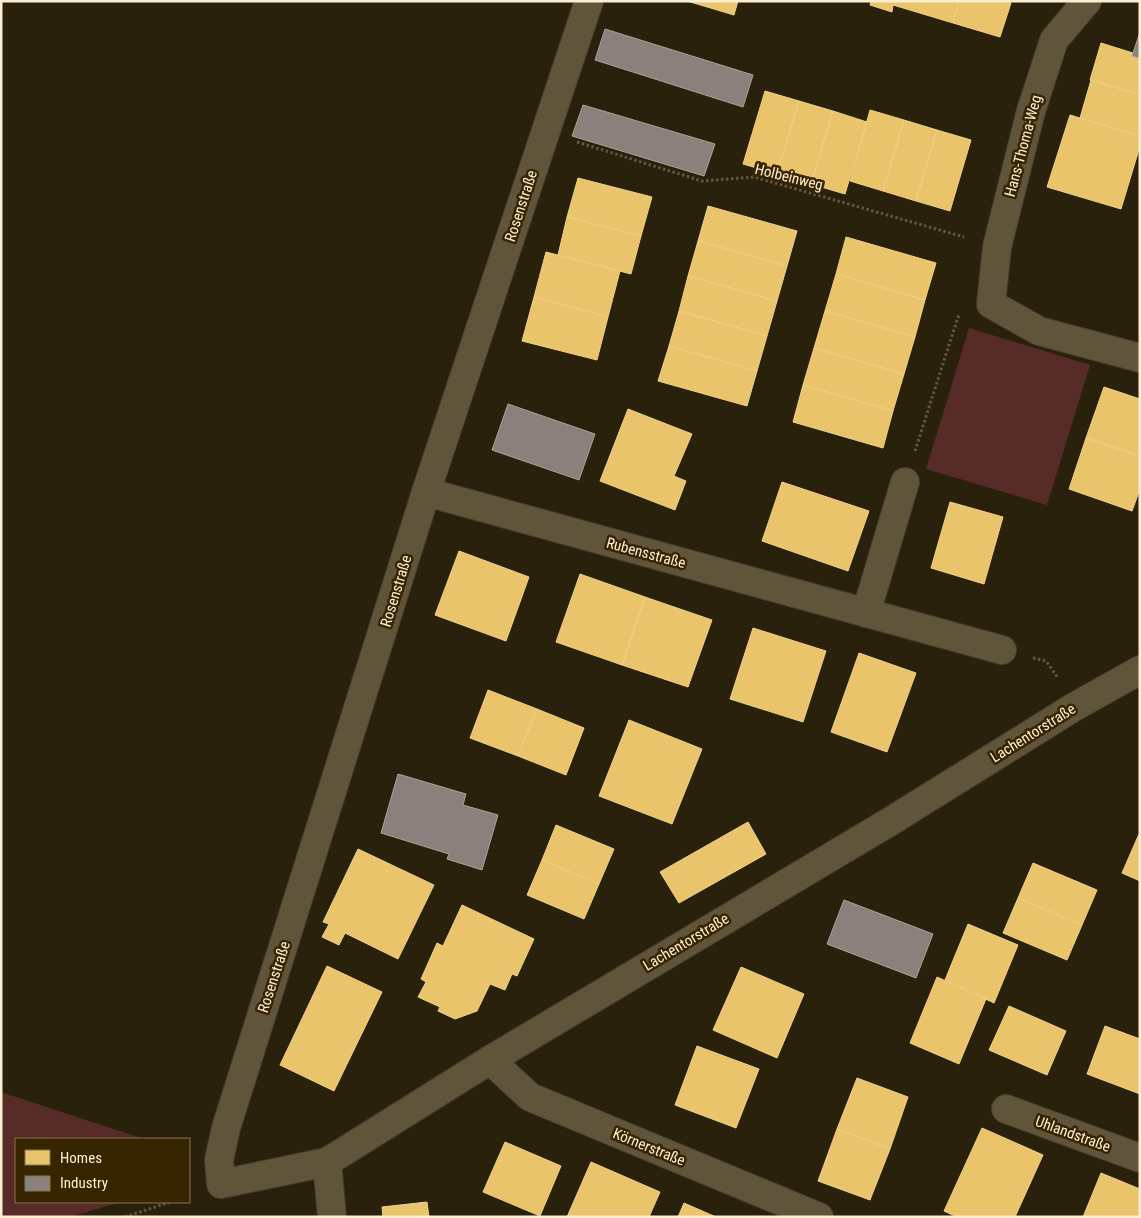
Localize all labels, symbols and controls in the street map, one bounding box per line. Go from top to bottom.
street label: Hans-Thoma-Weg [1001,93,1045,199]
street label: Holbeinweg [753,160,825,194]
street label: Rosenstraße [501,168,541,244]
street label: Rubensstraße [604,534,688,572]
street label: Rosenstraße [377,553,415,629]
street label: Lachentorstraße [987,700,1079,766]
street label: Lachentorstraße [640,909,732,975]
street label: Rosenstraße [254,939,294,1015]
street label: Uhlandstraße [1033,1112,1113,1156]
street label: Körnerstraße [610,1124,688,1170]
legend [15,1138,190,1203]
text: Homes [60,1149,102,1167]
text: Industry [60,1174,108,1192]

